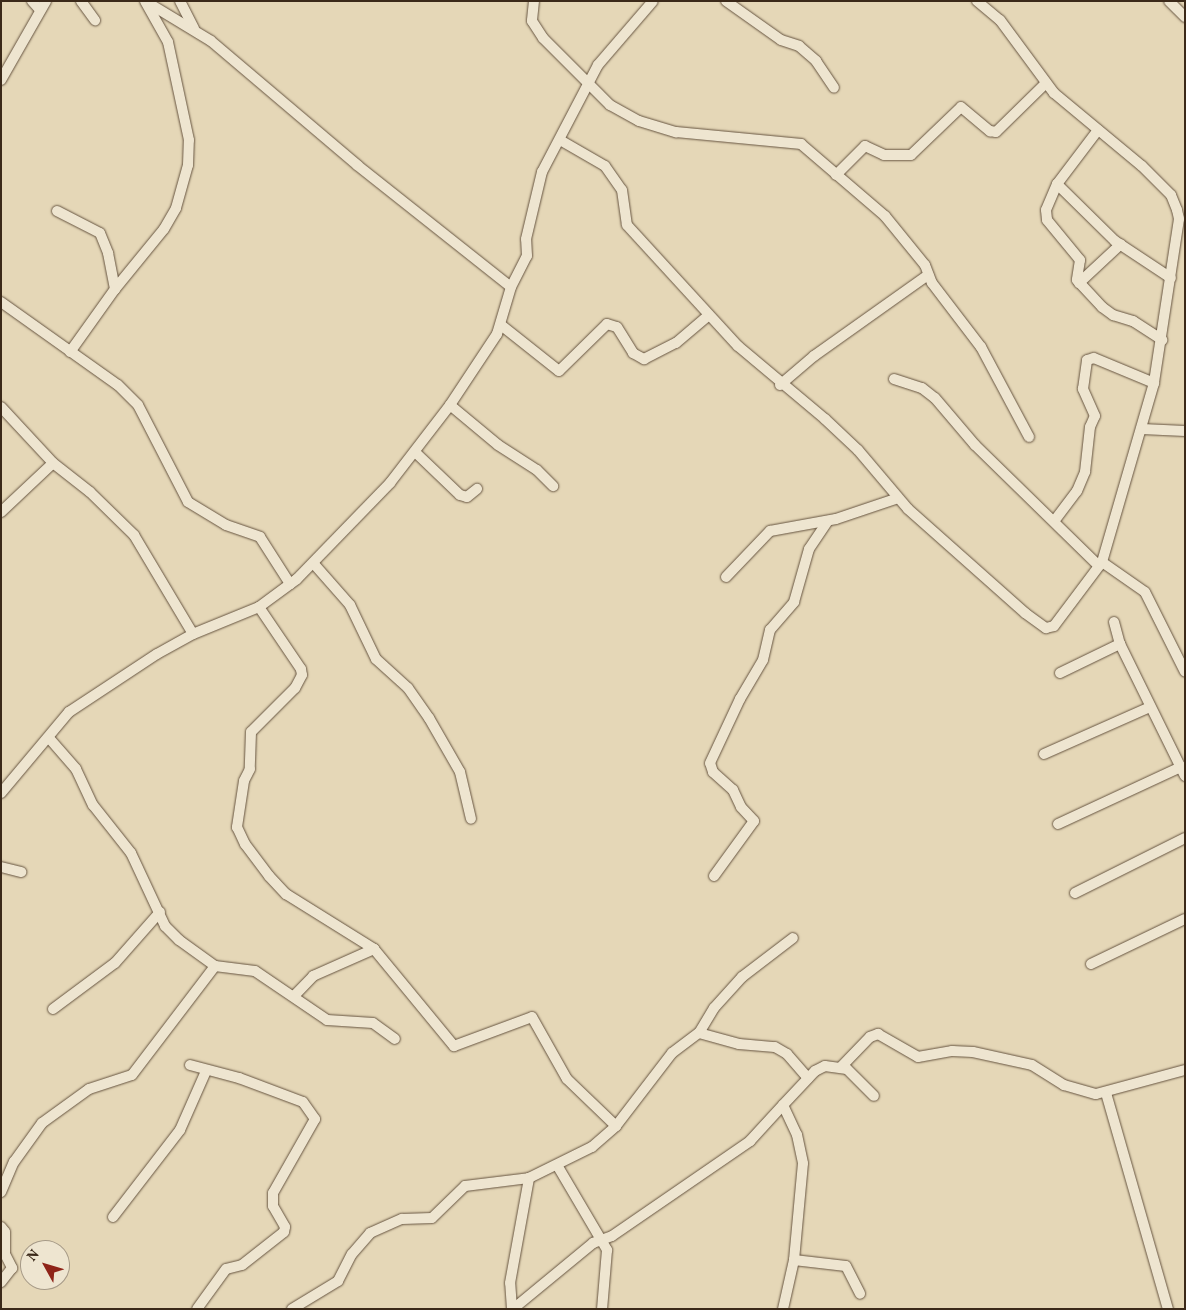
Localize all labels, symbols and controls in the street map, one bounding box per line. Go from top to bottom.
north arrow [20,1240,70,1290]
text: N [23,1246,44,1266]

